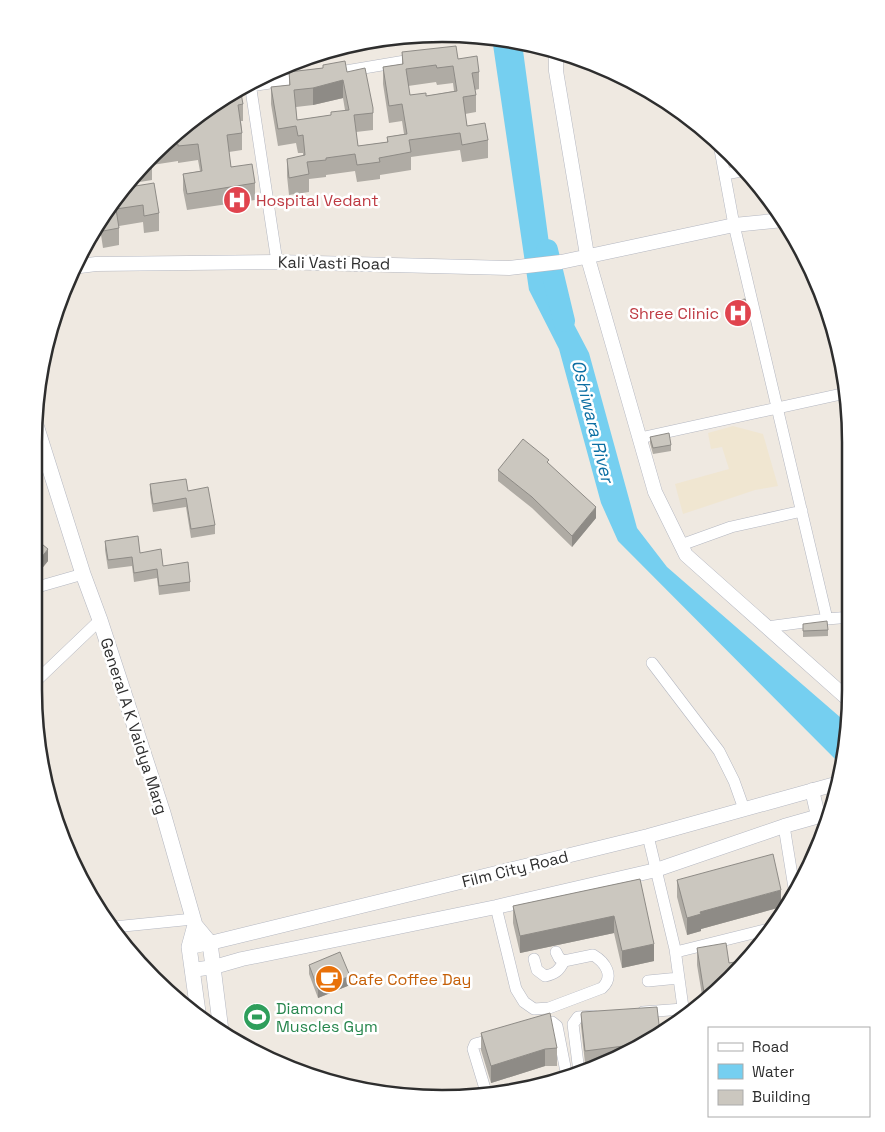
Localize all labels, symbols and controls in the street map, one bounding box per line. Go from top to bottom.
hospital icon: Hospital Vedant [222,185,252,215]
place label: Hospital Vedant [256,190,379,211]
street label: Kali Vasti Road [278,252,390,274]
hospital icon: Shree Clinic [723,298,753,328]
place label: Shree Clinic [629,303,719,324]
water label: Oshiwara River [567,357,620,487]
street label: General A K Vaidya Marg [95,635,173,817]
street label: Film City Road [460,846,570,892]
cafe icon: Cafe Coffee Day [314,964,344,994]
place label: Cafe Coffee Day [348,969,471,990]
place label: Diamond Muscles Gym [276,998,378,1037]
sports icon: Diamond Muscles Gym [242,1002,272,1032]
legend [708,1027,870,1117]
text: Road [752,1037,789,1056]
text: Water [752,1062,795,1081]
text: Building [752,1087,811,1106]

